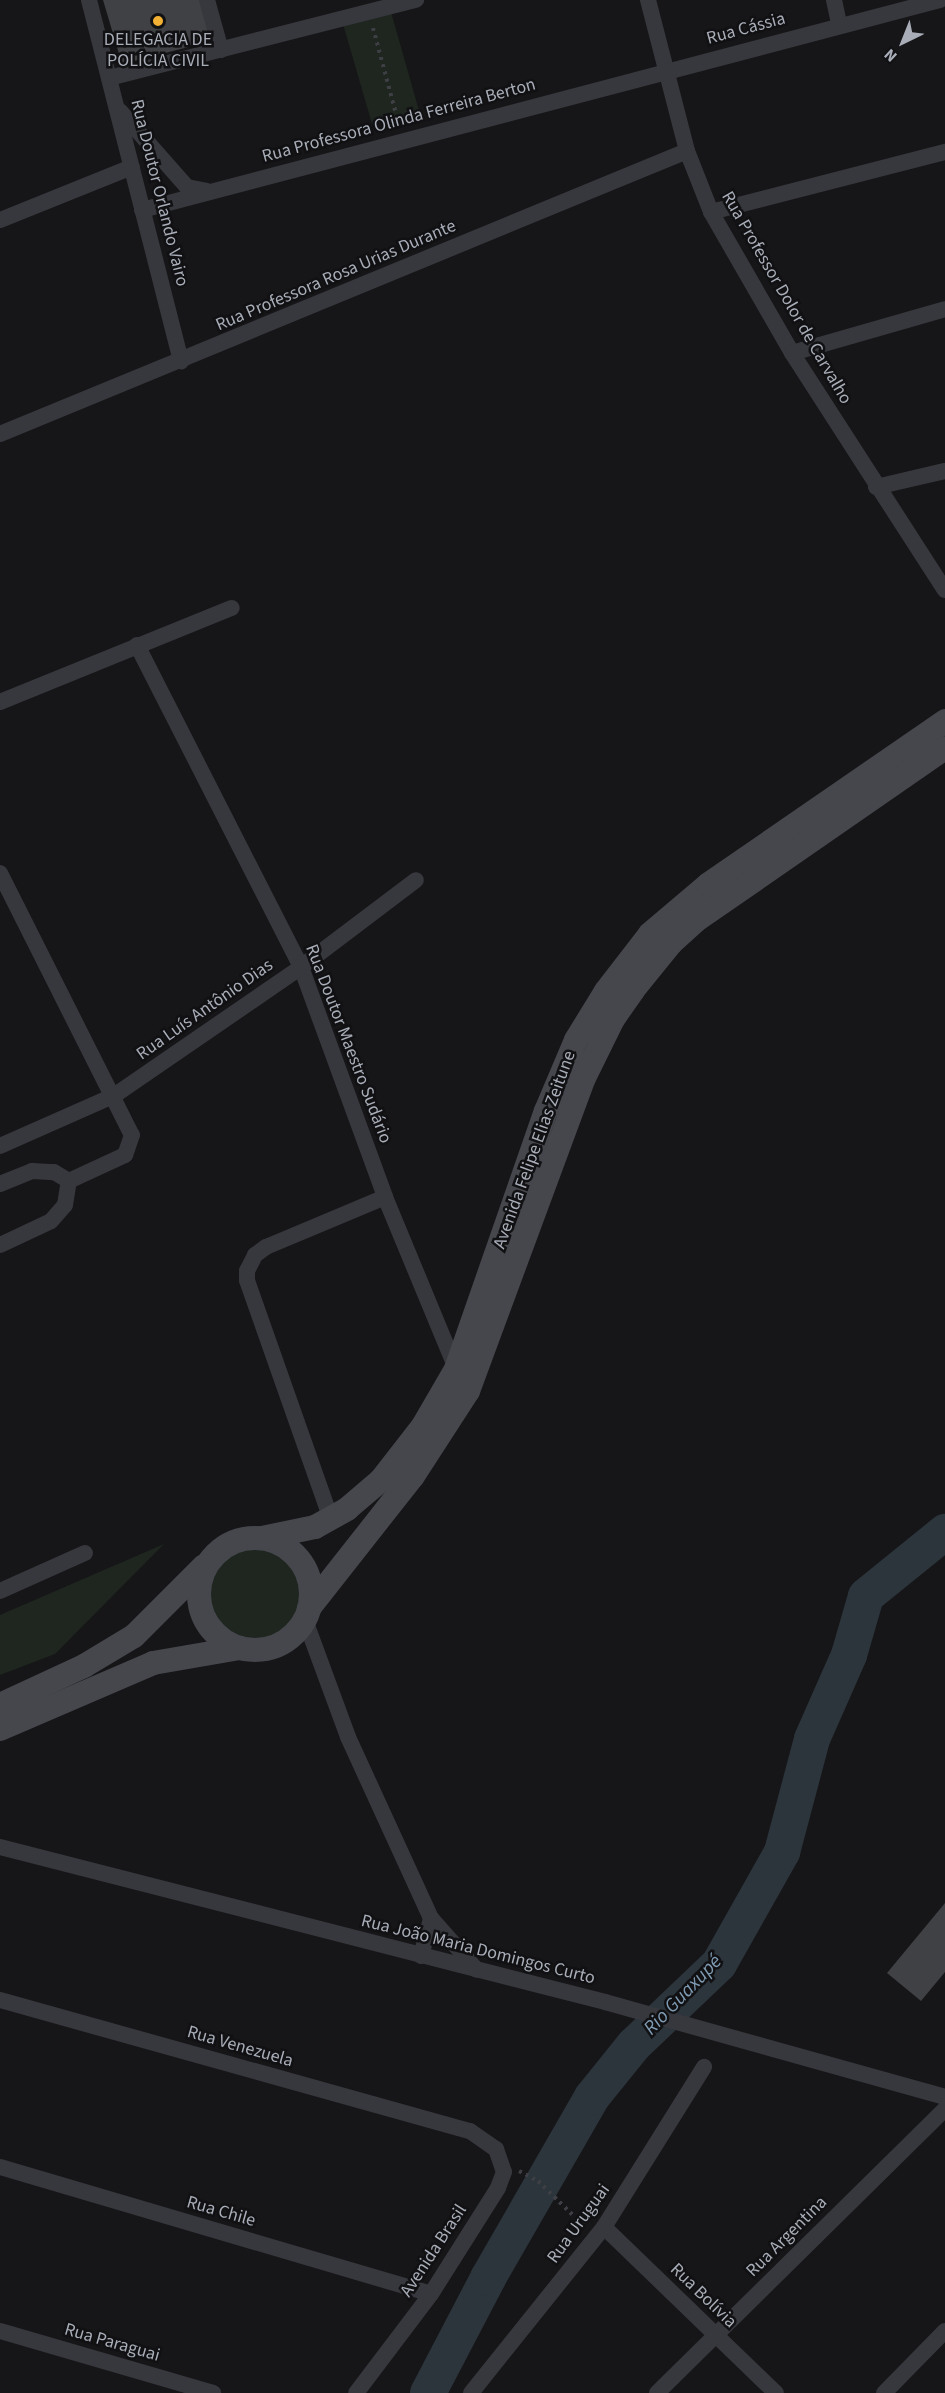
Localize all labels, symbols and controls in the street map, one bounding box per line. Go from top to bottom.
street label: Rua Cássia [704,8,788,50]
north arrow [873,12,933,72]
marker: DELEGACIA DE POLÍCIA CIVIL [151,14,165,28]
place label: DELEGACIA DE POLÍCIA CIVIL [104,30,212,72]
text: N [879,43,902,67]
street label: Rua Professora Olinda Ferreira Berton [260,74,538,168]
street label: Rua Doutor Orlando Vairo [125,97,193,289]
street label: Rua Professor Dolor de Carvalho [716,188,856,408]
street label: Rua Professora Rosa Urias Durante [213,215,459,337]
street label: Rua Doutor Maestro Sudário [300,941,396,1147]
street label: Rua Luís Antônio Dias [133,955,277,1065]
street label: Avenida Felipe Elias Zeitune [489,1048,581,1252]
street label: Rua João Maria Domingos Curto [359,1910,597,1990]
water label: Rio Guaxupé [639,1950,727,2040]
street label: Rua Venezuela [185,2022,295,2072]
street label: Rua Uruguai [543,2180,615,2268]
street label: Rua Chile [184,2192,258,2232]
street label: Rua Argentina [742,2192,832,2282]
street label: Avenida Brasil [396,2201,472,2301]
street label: Rua Bolívia [665,2259,741,2333]
street label: Rua Paraguai [62,2319,162,2367]

